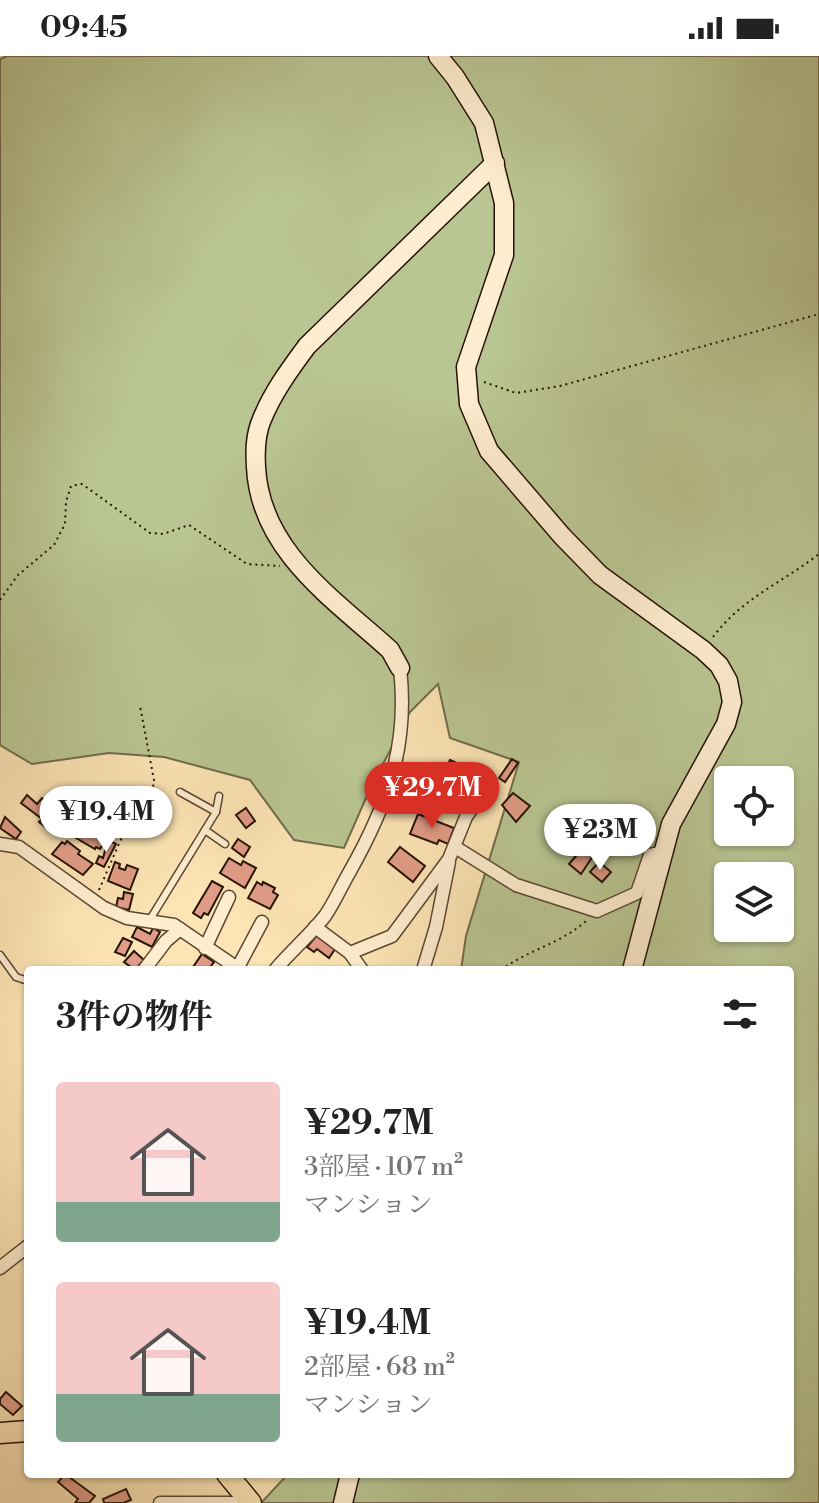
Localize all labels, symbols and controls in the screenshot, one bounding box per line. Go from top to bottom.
text: 09:45 [40,9,128,47]
pin: ¥29.7M [367,762,497,830]
map controls [714,766,794,942]
button: locate [714,766,794,846]
text: ¥29.7M [382,772,482,804]
pin: ¥19.4M [41,786,171,854]
text: ¥19.4M [57,796,155,828]
pin: ¥23M [553,804,647,872]
text: ¥23M [562,814,638,846]
button: layers [714,862,794,942]
icon: filters [718,992,762,1036]
text: 3件の物件 [56,997,212,1039]
text: ¥29.7M [304,1103,434,1145]
icon: home [120,1114,216,1210]
text: 3部屋 · 107 m² [304,1151,463,1183]
text: マンション [304,1189,433,1221]
text: ¥19.4M [304,1303,431,1345]
icon: home [120,1314,216,1410]
text: 2部屋 · 68 m² [304,1351,455,1383]
text: マンション [304,1389,433,1421]

